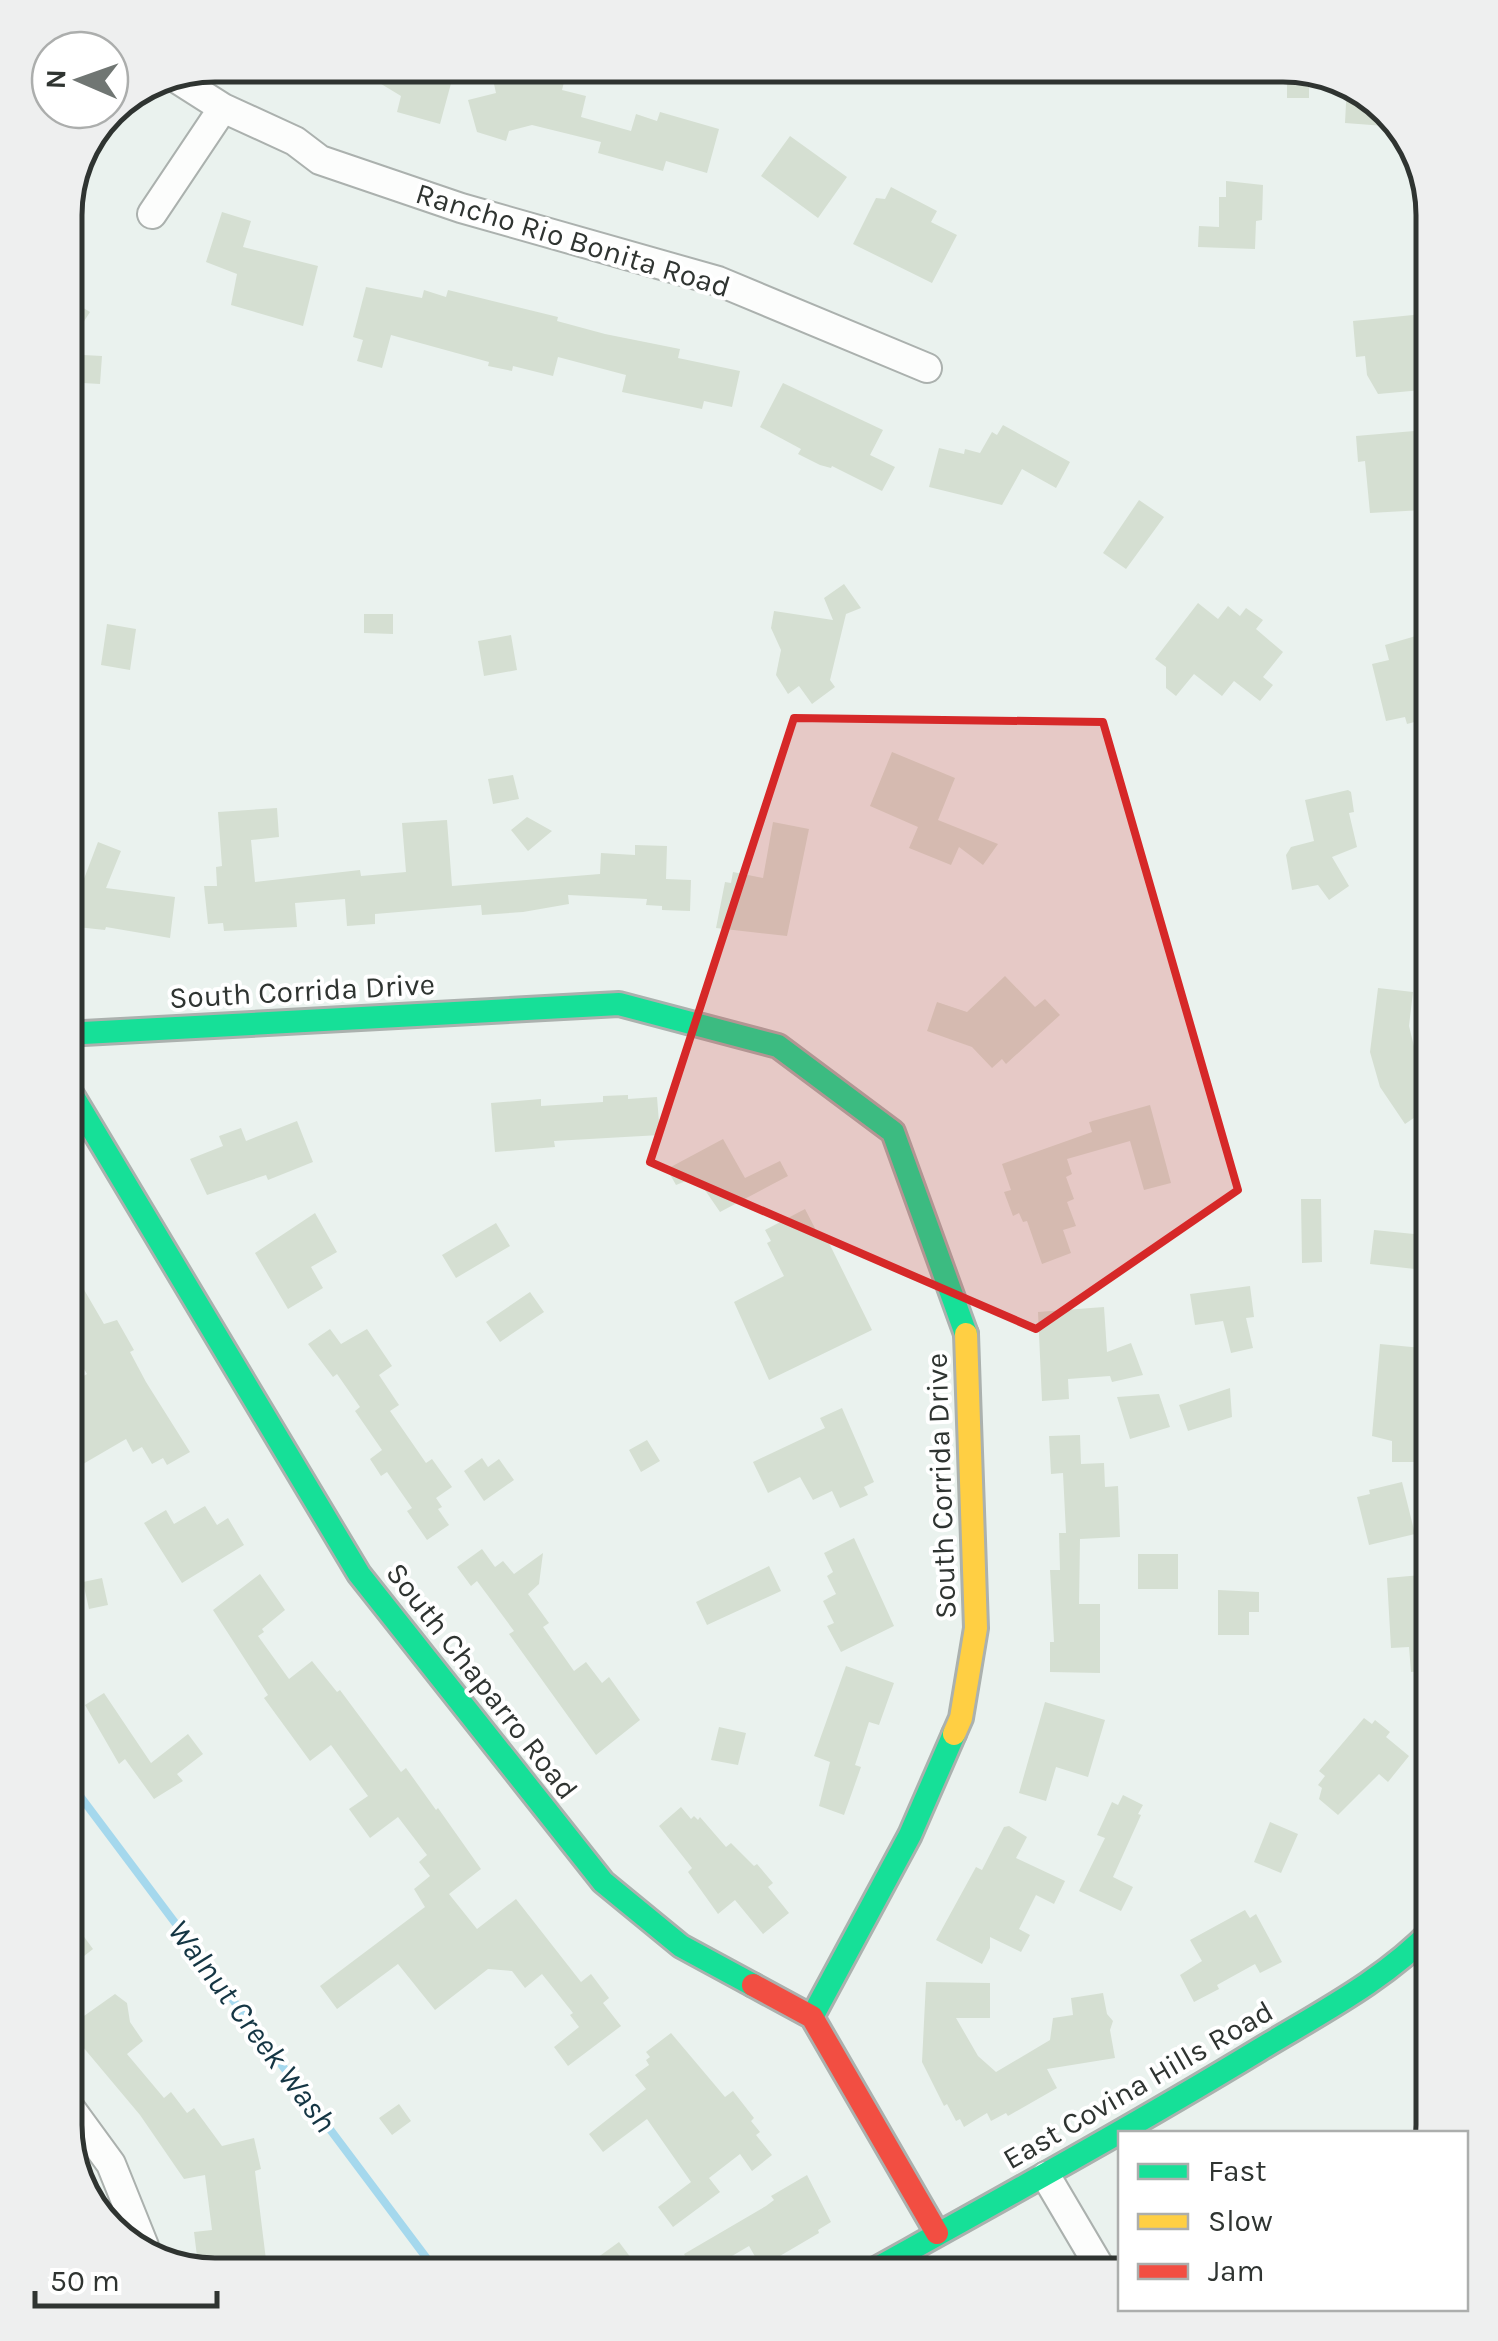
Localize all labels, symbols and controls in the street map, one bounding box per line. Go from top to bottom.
north arrow [30,30,130,130]
text: N [39,69,72,90]
street label: Rancho Rio Bonita Road [411,175,735,305]
street label: South Corrida Drive [168,966,436,1016]
street label: South Corrida Drive [918,1352,964,1620]
street label: South Chaparro Road [378,1555,586,1807]
water label: Walnut Creek Wash [160,1913,344,2139]
street label: East Covina Hills Road [997,1993,1279,2177]
legend [1118,2131,1468,2311]
text: Fast [1208,2153,1267,2189]
text: Slow [1208,2203,1273,2239]
scale bar [35,2246,218,2308]
text: Jam [1208,2253,1265,2289]
text: 50 m [50,2263,120,2299]

